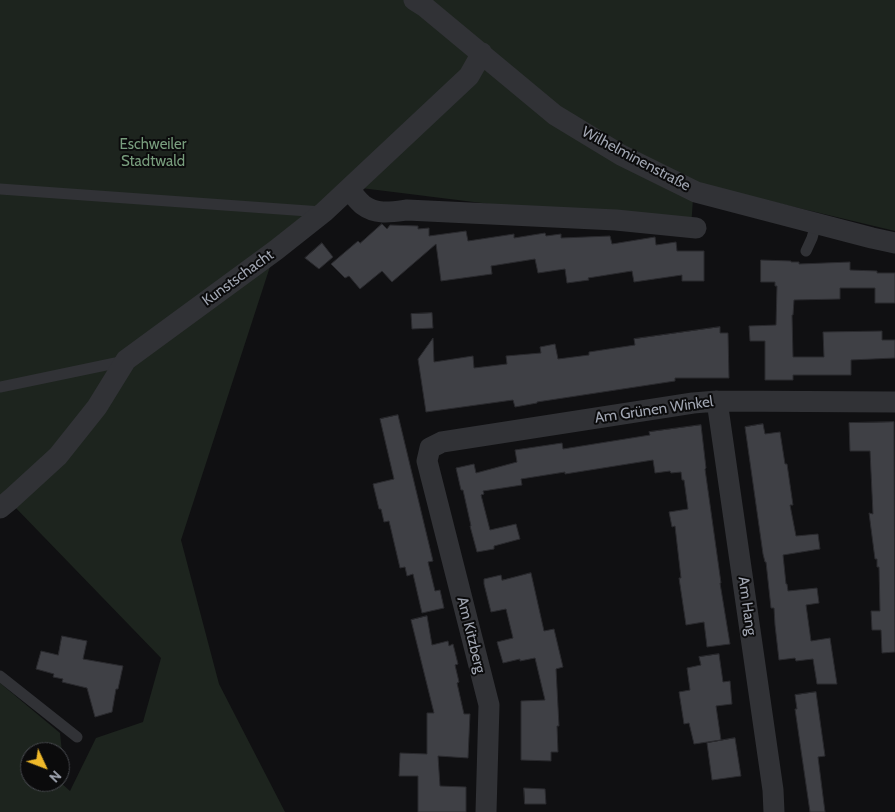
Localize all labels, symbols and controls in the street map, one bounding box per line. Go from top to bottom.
street label: Wilhelminenstraße [579,123,693,195]
park label: Eschweiler Stadtwald [120,136,186,171]
street label: Kunstschacht [199,246,277,310]
street label: Am Grünen Winkel [594,393,714,427]
street label: Am Hang [734,575,760,637]
street label: Am Kitzberg [453,595,489,675]
north arrow [20,742,70,792]
text: N [45,767,65,786]

